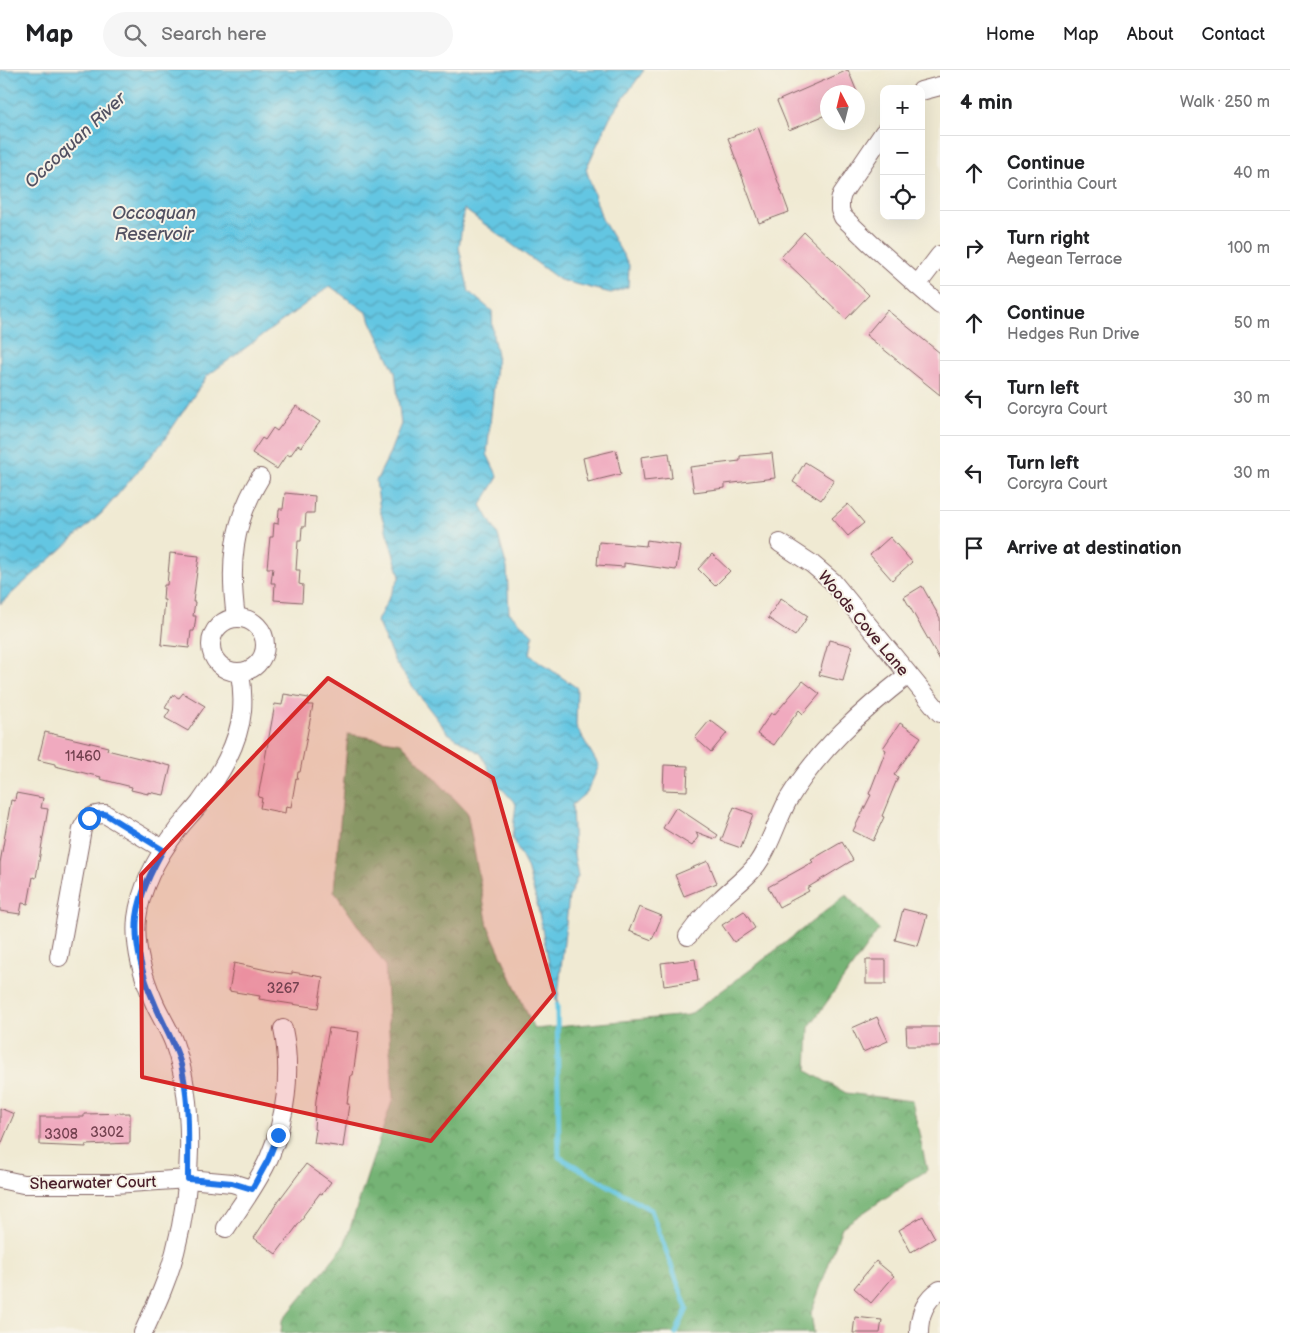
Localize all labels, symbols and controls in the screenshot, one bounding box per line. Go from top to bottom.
search box [103,12,453,57]
text: Map [25,20,73,49]
icon: search [121,21,149,49]
text: Search here [161,23,267,46]
text: Home [986,24,1035,45]
text: Map [1063,24,1099,45]
text: About [1127,24,1174,45]
text: Contact [1202,24,1265,45]
north arrow [820,85,865,130]
map controls [880,85,925,220]
button: + [880,85,925,130]
water label: Occoquan River [20,87,131,193]
text: 4 min [960,90,1013,115]
text: Walk · 250 m [1180,93,1270,112]
button: − [880,130,925,175]
text: Continue [1007,152,1085,175]
icon: ahead [960,159,988,187]
text: 40 m [1233,164,1270,183]
button: locate [880,175,925,220]
text: Corinthia Court [1007,175,1117,194]
water label: Occoquan Reservoir [112,203,196,245]
text: Turn right [1007,227,1090,250]
icon: right [960,234,988,262]
text: 100 m [1227,239,1270,258]
text: Aegean Terrace [1007,250,1122,269]
text: Continue [1007,302,1085,325]
icon: ahead [960,309,988,337]
text: 50 m [1234,314,1270,333]
text: Hedges Run Drive [1007,325,1140,344]
text: Turn left [1007,377,1079,400]
icon: left [960,384,988,412]
text: 30 m [1233,389,1270,408]
text: Corcyra Court [1007,400,1107,419]
text: Turn left [1007,452,1079,475]
icon: left [960,459,988,487]
text: 30 m [1233,464,1270,483]
text: Corcyra Court [1007,475,1107,494]
icon: arrive [960,534,988,562]
text: Arrive at destination [1007,537,1182,560]
street label: Woods Cove Lane [813,568,913,681]
house number: 11460 [65,748,101,765]
route start [78,807,101,830]
house number: 3267 [267,980,299,997]
house number: 3302 [90,1124,125,1141]
route end [267,1124,290,1147]
house number: 3308 [44,1126,78,1143]
street label: Shearwater Court [30,1173,157,1194]

